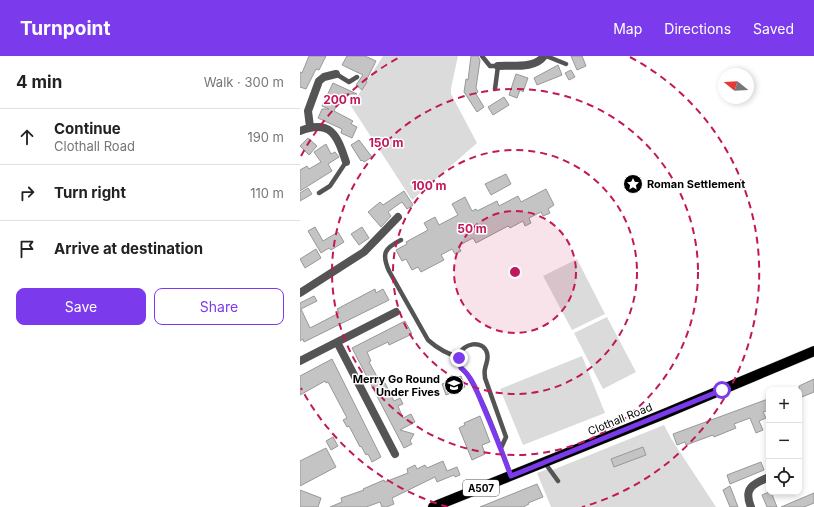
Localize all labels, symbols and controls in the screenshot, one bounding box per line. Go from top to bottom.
text: Turnpoint [20,17,110,40]
text: Map [613,20,642,37]
text: Directions [664,20,731,37]
text: Saved [753,20,794,37]
north arrow [718,68,754,104]
text: 4 min [16,72,62,92]
text: Walk · 300 m [204,74,284,90]
text: 200 m [323,92,361,107]
text: Continue [54,119,121,138]
icon: ahead [16,126,38,148]
text: 190 m [247,129,284,145]
text: 150 m [369,135,403,150]
text: Clothall Road [54,138,135,154]
place icon: Roman Settlement [622,173,644,195]
place label: Roman Settlement [647,177,745,191]
text: 100 m [411,178,447,193]
icon: right [16,182,38,204]
text: Turn right [54,183,126,202]
text: 110 m [250,185,284,201]
text: 50 m [457,221,487,236]
icon: arrive [16,238,38,260]
text: Arrive at destination [54,239,203,258]
centre of rings [508,265,522,279]
button: Save [16,288,146,325]
button: Share [154,288,284,325]
route end [450,349,468,367]
place label: Merry Go Round Under Fives [353,372,440,399]
school or university icon: Merry Go Round Under Fives [443,374,465,396]
route start [713,381,731,399]
map controls [766,387,802,495]
button: + [766,387,802,423]
street label: Clothall Road [586,400,654,438]
button: − [766,423,802,459]
button: locate [766,459,802,495]
road number: A507 [463,480,499,496]

